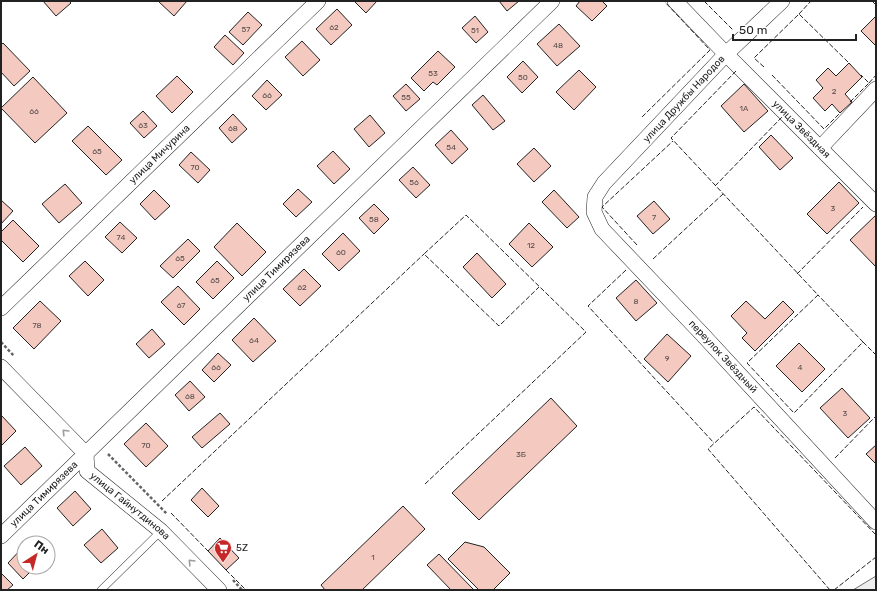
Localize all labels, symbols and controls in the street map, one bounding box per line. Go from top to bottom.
scale bar [733,16,856,42]
house number: 62 [329,23,339,32]
text: 50 m [739,23,767,37]
house number: 57 [242,25,250,34]
house number: 51 [471,26,479,35]
house number: 48 [553,41,563,50]
street label: улица Дружбы Народов [641,53,728,145]
house number: 53 [428,69,438,78]
house number: 50 [518,73,528,82]
house number: 2 [832,87,837,96]
house number: 66 [262,91,272,100]
house number: 55 [401,93,411,102]
street label: улица Звёздная [770,98,833,161]
house number: 1А [740,104,749,113]
house number: 66 [29,107,39,116]
house number: 63 [138,121,148,130]
street label: улица Мичурина [127,122,193,186]
house number: 68 [228,124,238,133]
house number: 54 [446,143,456,152]
house number: 65 [92,147,102,156]
house number: 70 [190,163,200,172]
house number: 56 [409,178,419,187]
house number: 3 [831,204,836,213]
house number: 7 [652,213,656,222]
house number: 58 [369,215,379,224]
house number: 74 [117,233,125,242]
street label: улица Тимирязева [240,233,313,304]
house number: 12 [527,241,535,250]
house number: 60 [336,248,346,257]
house number: 65 [175,254,185,263]
house number: 65 [210,276,220,285]
house number: 62 [297,283,307,292]
house number: 8 [633,297,639,306]
house number: 67 [177,301,185,310]
street label: переулок Звёздный [686,318,760,396]
house number: 78 [32,321,42,330]
house number: 64 [249,336,259,345]
house number: 9 [665,354,670,363]
house number: 66 [211,363,221,372]
house number: 4 [798,363,803,372]
house number: 68 [185,392,195,401]
house number: 3 [843,409,848,418]
one-way arrow [62,429,70,437]
house number: 70 [141,441,151,450]
house number: 3Б [516,450,526,459]
street label: улица Тимирязева [8,459,80,530]
street label: улица Гайнутдинова [87,470,172,542]
north arrow [16,535,56,575]
text: Пн [32,538,52,557]
supermarket icon: 5Z [213,538,233,563]
place label: 5Z [236,542,248,554]
house number: 1 [371,553,375,562]
one-way arrow [189,559,196,567]

